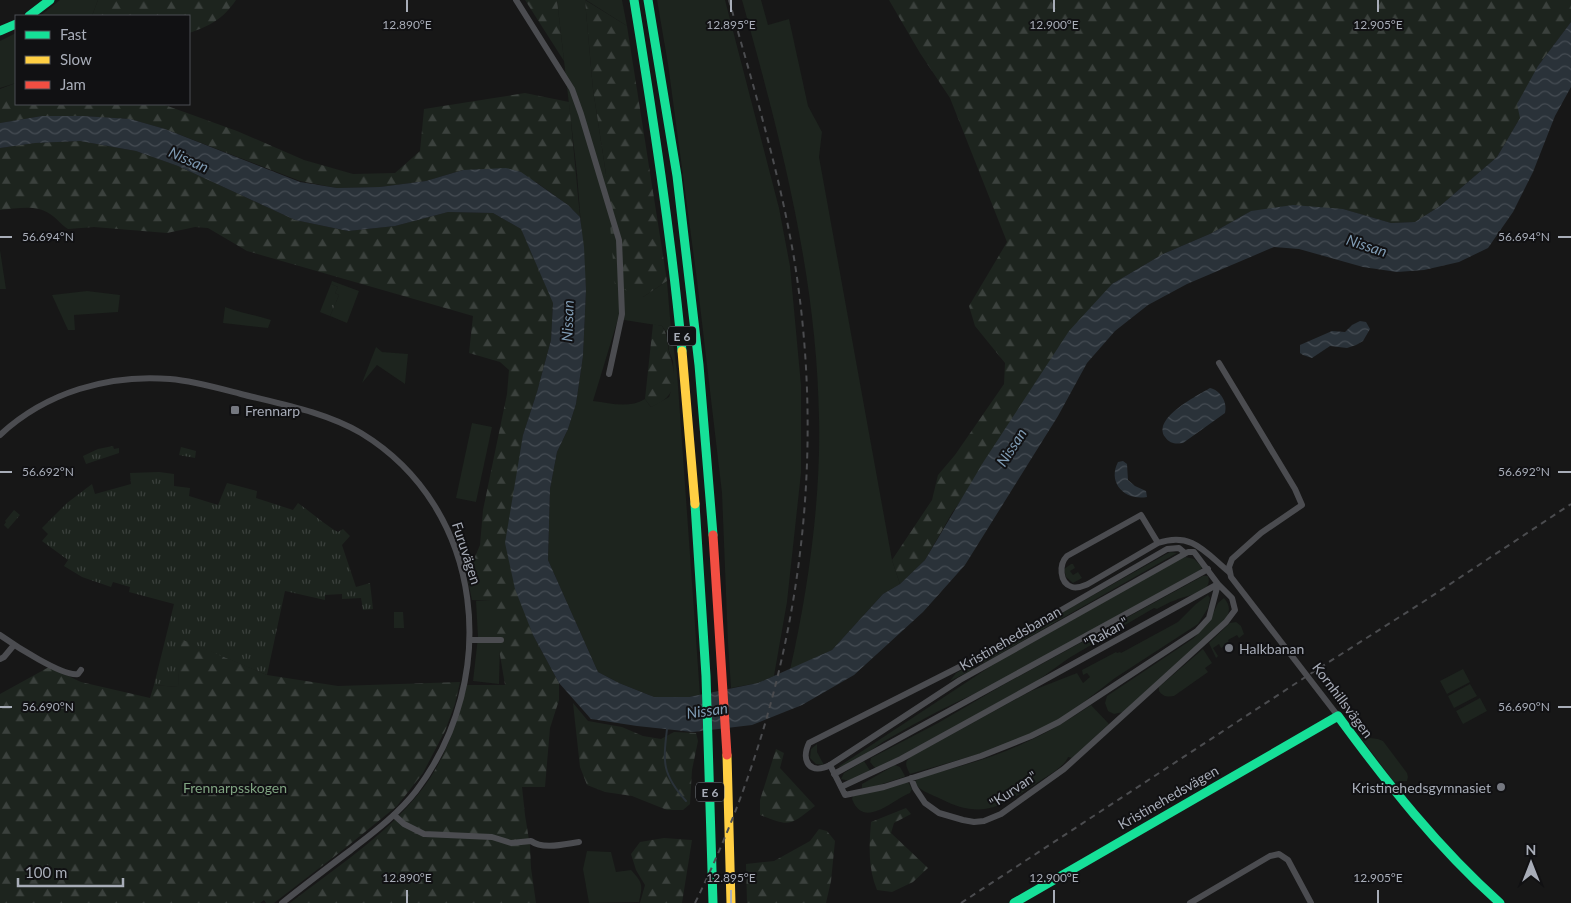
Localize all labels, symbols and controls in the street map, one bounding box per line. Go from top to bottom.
legend [15,15,190,105]
text: 12.890°E [382,17,432,32]
text: 12.895°E [706,17,756,32]
text: 12.900°E [1029,17,1079,32]
text: 12.905°E [1353,17,1403,32]
text: Fast [60,25,87,43]
text: Slow [60,50,92,68]
text: Jam [60,75,86,93]
water label: Nissan [166,142,212,176]
text: 56.694°N [22,229,74,244]
text: 56.694°N [1498,229,1550,244]
water label: Nissan [1344,230,1390,260]
water label: Nissan [557,300,577,342]
road number: E 6 [668,326,696,346]
place label: Frennarp [245,402,300,419]
marker: Frennarp [229,404,241,416]
water label: Nissan [992,425,1030,469]
text: 56.692°N [22,464,74,479]
text: 56.692°N [1498,464,1550,479]
street label: Furuvägen [449,520,485,586]
street label: Kristinehedsbanan [956,602,1064,674]
street label: "Rakan" [1081,613,1131,651]
place label: Halkbanan [1239,640,1304,657]
marker: Halkbanan [1223,642,1235,654]
street label: Kornhillsvägen [1309,659,1377,741]
water label: Nissan [685,698,729,722]
text: 56.690°N [22,699,74,714]
text: 56.690°N [1498,699,1550,714]
street label: Kristinehedsvägen [1115,761,1221,833]
street label: "Kurvan" [986,767,1040,811]
park label: Frennarpsskogen [183,779,287,796]
place label: Kristinehedsgymnasiet [1352,779,1491,796]
marker: Kristinehedsgymnasiet [1495,781,1507,793]
road number: E 6 [696,782,724,802]
north arrow [1506,838,1556,888]
text: N [1526,841,1536,858]
scale bar [18,856,122,888]
text: 100 m [25,863,67,881]
text: 12.890°E [382,870,432,885]
text: 12.895°E [706,870,756,885]
text: 12.900°E [1029,870,1079,885]
text: 12.905°E [1353,870,1403,885]

